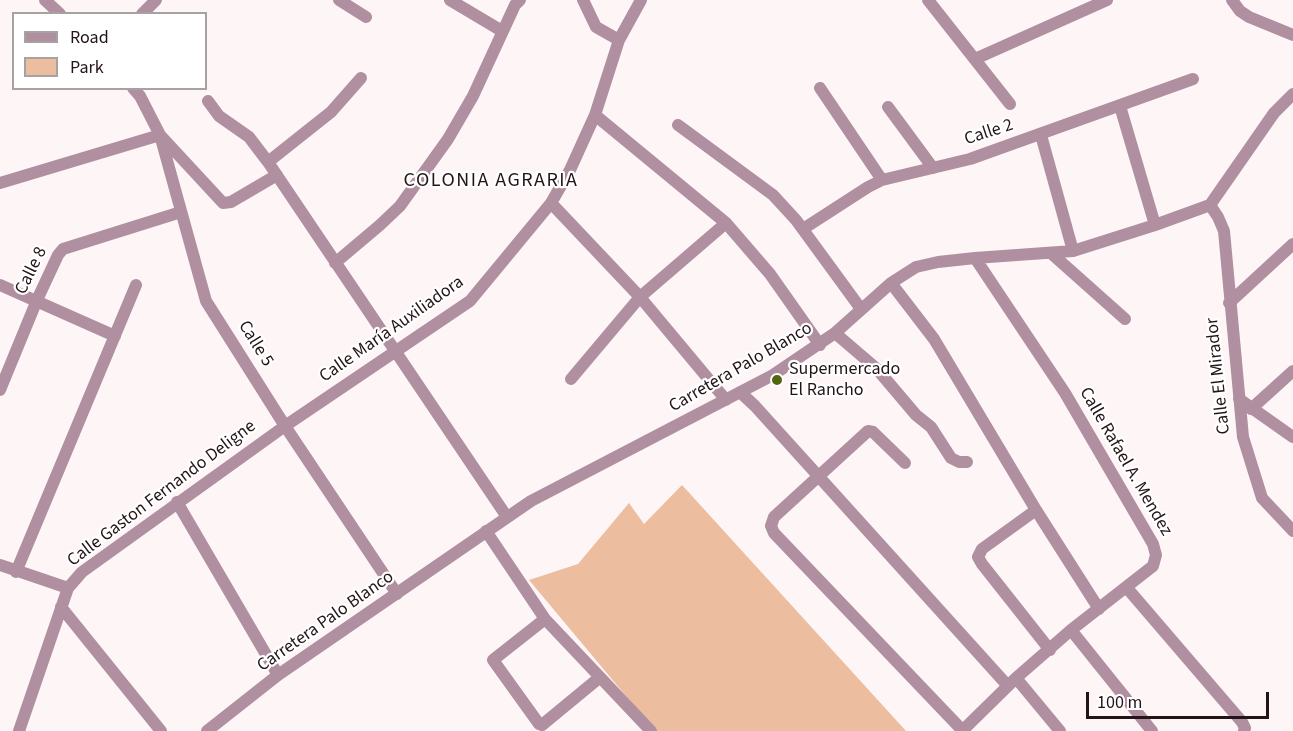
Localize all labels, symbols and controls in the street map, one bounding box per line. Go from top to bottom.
legend [12,12,207,90]
text: Road [70,25,109,50]
text: Park [70,55,104,80]
street label: Calle 2 [962,115,1016,151]
district label: COLONIA AGRARIA [404,170,578,194]
street label: Calle 8 [11,244,53,298]
street label: Calle María Auxiliadora [316,272,468,388]
street label: Calle 5 [233,317,277,371]
street label: Calle El Mirador [1202,317,1236,435]
street label: Carretera Palo Blanco [666,318,816,418]
place label: Supermercado El Rancho [789,359,900,401]
marker: Supermercado El Rancho [770,373,784,387]
street label: Calle Rafael A. Mendez [1074,384,1176,540]
street label: Calle Gaston Fernando Deligne [64,416,260,572]
street label: Carretera Palo Blanco [254,567,398,677]
scale bar [1089,680,1272,718]
text: 100 m [1097,690,1142,715]

